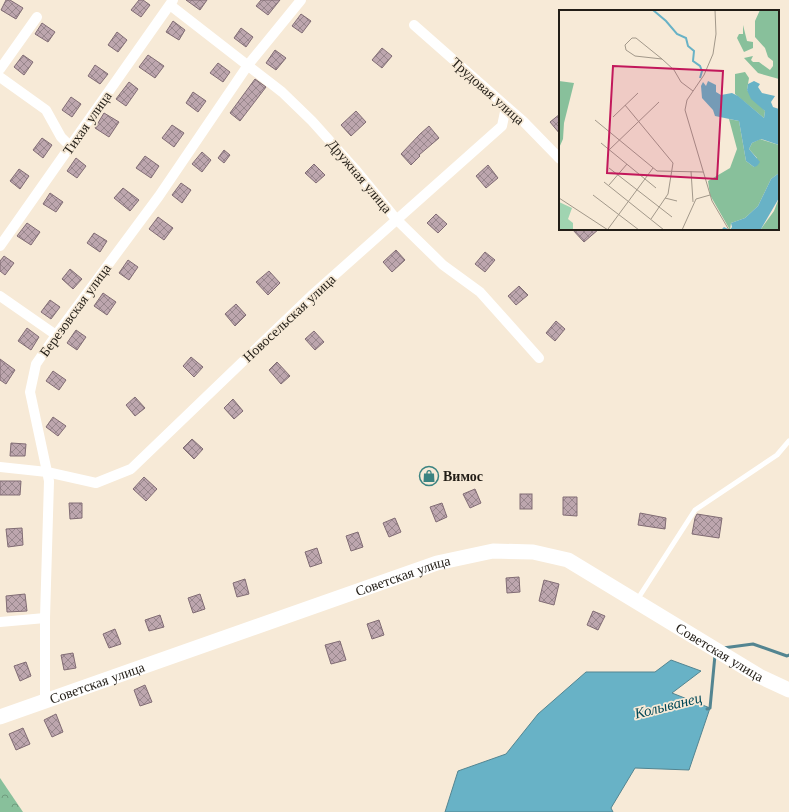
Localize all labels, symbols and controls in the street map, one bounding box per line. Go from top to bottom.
inset map [559,10,779,230]
street label: Трудовая улица [448,53,529,129]
street label: Тихая улица [58,87,116,158]
street label: Дружная улица [324,135,397,217]
street label: Березовская улица [35,259,115,360]
street label: Новосельская улица [239,270,340,366]
shop icon: Вимос [418,465,440,487]
place label: Вимос [443,467,483,485]
street label: Советская улица [353,551,453,600]
street label: Советская улица [672,619,767,686]
street label: Советская улица [47,657,148,708]
water label: Колыванец [631,687,704,723]

